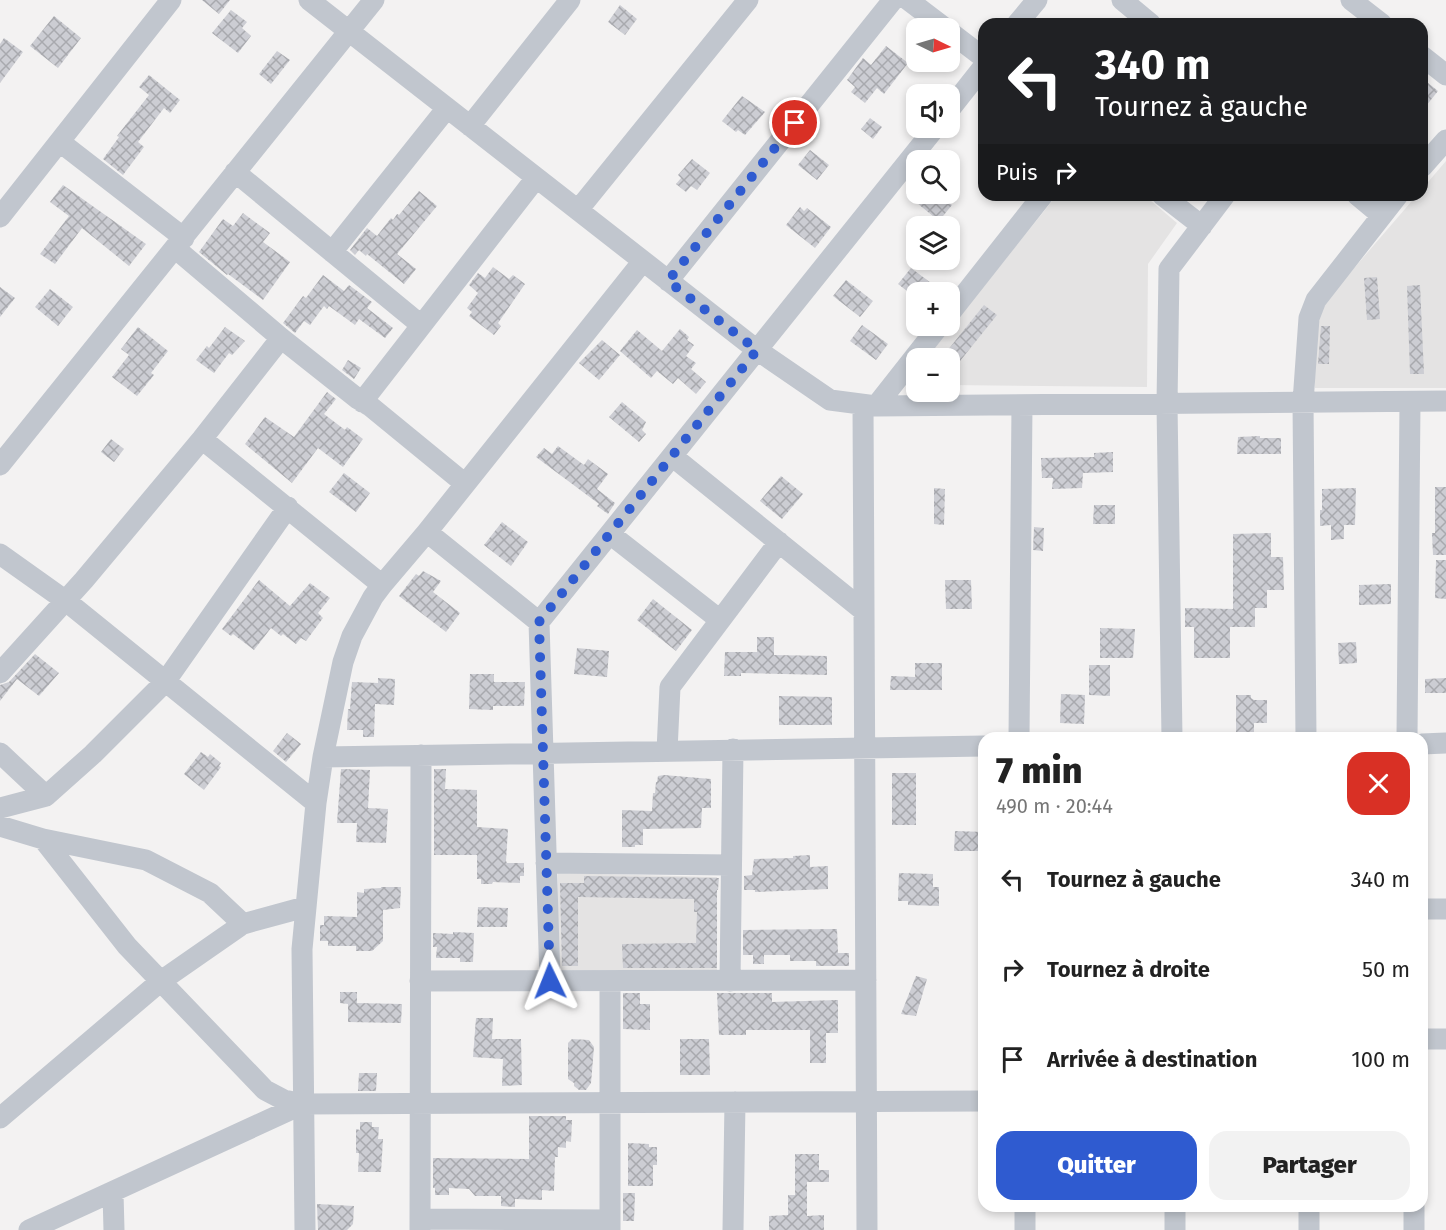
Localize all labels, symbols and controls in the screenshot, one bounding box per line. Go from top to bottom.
north arrow [906,18,960,72]
map controls [906,18,960,402]
text: 340 m [1095,40,1211,90]
icon: left [996,42,1074,120]
button: sound [906,84,960,138]
text: Tournez à gauche [1095,91,1308,123]
pin [769,97,820,148]
icon: arrive [778,106,811,139]
button: search [906,150,960,204]
icon: right [1049,156,1082,189]
text: Puis [996,159,1037,186]
button: layers [906,216,960,270]
button: + [906,282,960,336]
button: − [906,348,960,402]
text: 7 min [996,749,1082,793]
button: close [1347,752,1410,815]
text: 490 m · 20:44 [996,794,1113,818]
icon: left [996,863,1029,896]
text: Tournez à gauche [1047,866,1221,893]
text: 340 m [1350,866,1410,893]
position arrow [518,949,582,1013]
icon: right [996,953,1029,986]
text: Tournez à droite [1047,956,1210,983]
text: 50 m [1362,956,1410,983]
icon: arrive [996,1043,1029,1076]
text: Arrivée à destination [1047,1046,1257,1073]
text: 100 m [1351,1046,1410,1073]
button: Quitter [996,1131,1197,1200]
button: Partager [1209,1131,1410,1200]

